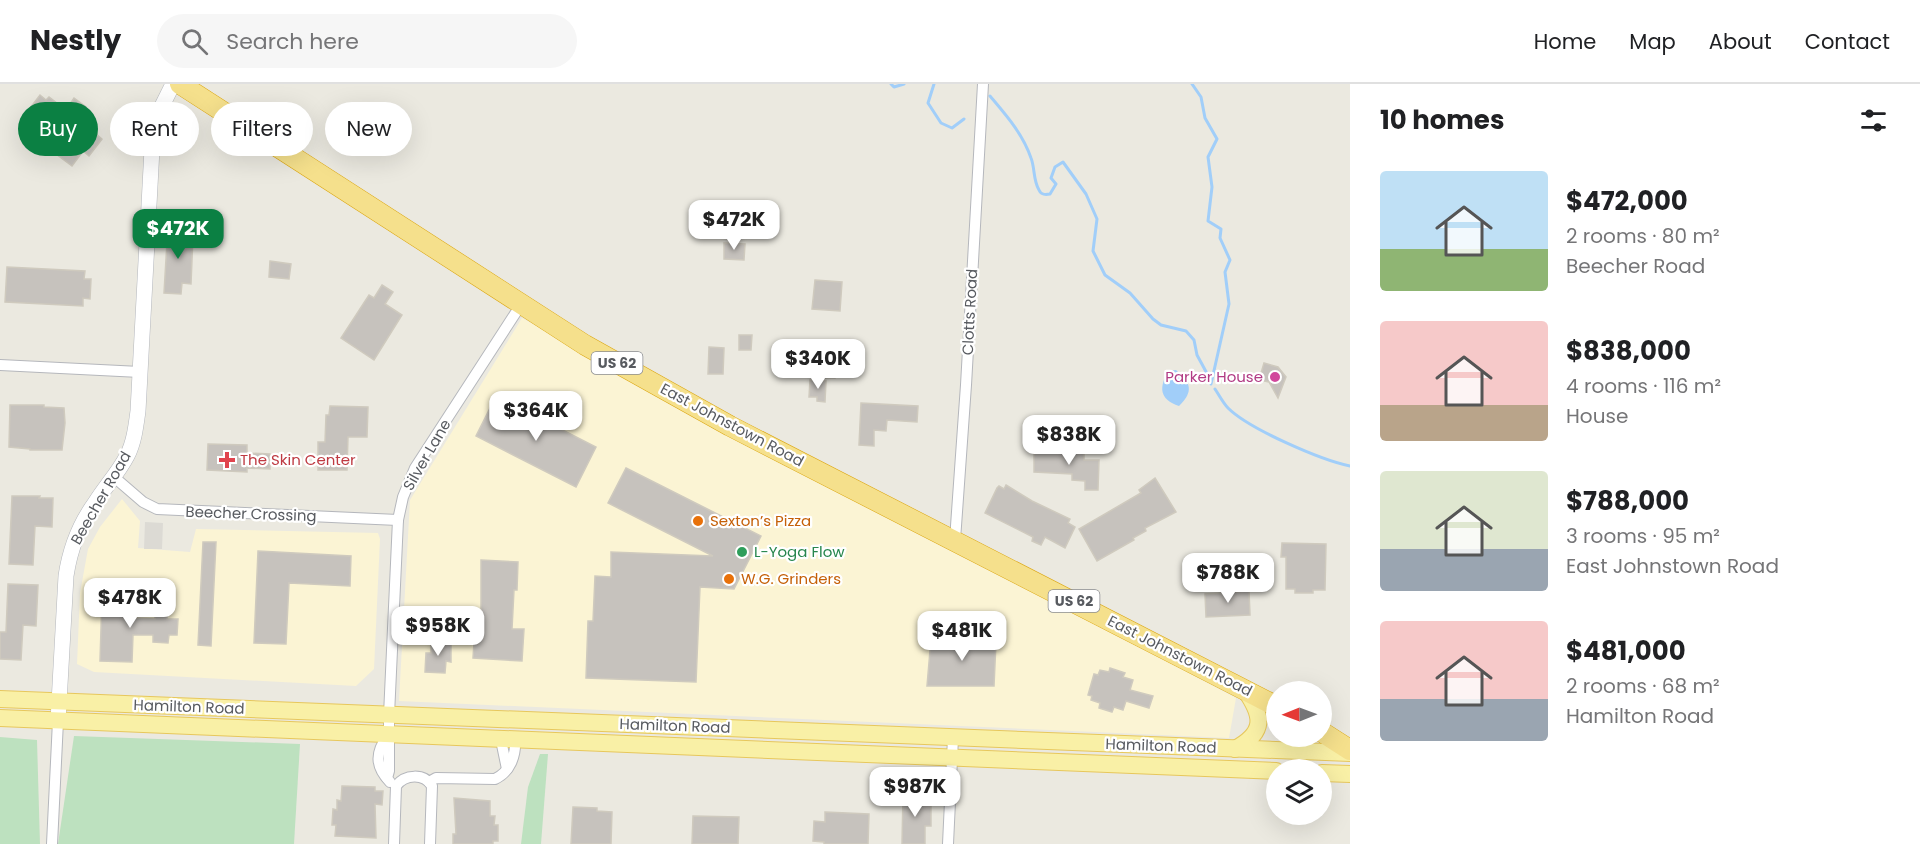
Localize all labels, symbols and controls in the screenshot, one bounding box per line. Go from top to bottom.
search box [157,14,577,68]
text: Nestly [30,21,121,60]
icon: search [178,25,211,58]
text: Search here [226,26,359,57]
text: Home [1534,27,1596,56]
text: Map [1629,27,1676,56]
text: About [1709,27,1772,56]
text: Contact [1805,27,1890,56]
chip: Buy [18,102,98,156]
chip: Rent [110,102,199,156]
chip: Filters [211,102,313,156]
chip: New [325,102,412,156]
text: 10 homes [1380,102,1504,138]
icon: filters [1857,104,1890,137]
text: $472,000 [1566,183,1688,219]
icon: home [1428,195,1500,267]
pin: $472K [692,200,776,251]
text: $472K [703,205,765,233]
pin: $472K [136,209,220,260]
text: $472K [147,214,209,242]
text: 2 rooms · 80 m² [1566,222,1720,250]
text: Beecher Road [1566,252,1705,280]
street label: Clotts Road [957,268,982,356]
text: $838,000 [1566,333,1691,369]
pin: $340K [776,339,860,390]
text: $340K [785,344,851,372]
icon: home [1428,345,1500,417]
road number: US 62 [592,352,642,374]
place label: Parker House [1165,366,1263,387]
marker: Parker House [1268,370,1282,384]
text: 4 rooms · 116 m² [1566,372,1721,400]
street label: East Johnstown Road [657,378,808,471]
pin: $364K [494,391,578,442]
text: $364K [503,396,569,424]
text: House [1566,402,1628,430]
street label: Silver Lane [398,415,455,494]
pin: $838K [1027,415,1111,466]
text: $838K [1036,420,1102,448]
street label: Beecher Road [65,447,136,548]
place label: The Skin Center [240,449,356,470]
marker: The Skin Center [218,451,236,469]
text: $788,000 [1566,483,1689,519]
icon: home [1428,495,1500,567]
street label: Beecher Crossing [185,501,317,526]
place label: Sexton’s Pizza [710,510,811,531]
marker: Sexton’s Pizza [691,514,705,528]
text: 3 rooms · 95 m² [1566,522,1720,550]
place label: L-Yoga Flow [754,541,845,562]
marker: L-Yoga Flow [735,545,749,559]
text: East Johnstown Road [1566,552,1779,580]
pin: $788K [1186,553,1270,604]
text: $788K [1196,558,1260,586]
place label: W.G. Grinders [741,568,841,589]
marker: W.G. Grinders [722,572,736,586]
pin: $478K [88,578,172,629]
text: $478K [98,583,162,611]
road number: US 62 [1048,590,1100,612]
pin: $958K [396,606,480,657]
street label: East Johnstown Road [1104,610,1256,701]
text: $958K [405,611,471,639]
pin: $481K [920,611,1004,662]
text: $481K [931,616,993,644]
text: $481,000 [1566,633,1686,669]
icon: home [1428,645,1500,717]
text: 2 rooms · 68 m² [1566,672,1720,700]
north arrow [1266,681,1332,747]
map controls [1266,681,1332,825]
street label: Hamilton Road [133,694,245,719]
text: Hamilton Road [1566,702,1714,730]
street label: Hamilton Road [619,713,731,738]
street label: Hamilton Road [1105,733,1217,758]
button: layers [1266,759,1332,825]
pin: $987K [873,767,957,818]
text: $987K [883,772,947,800]

